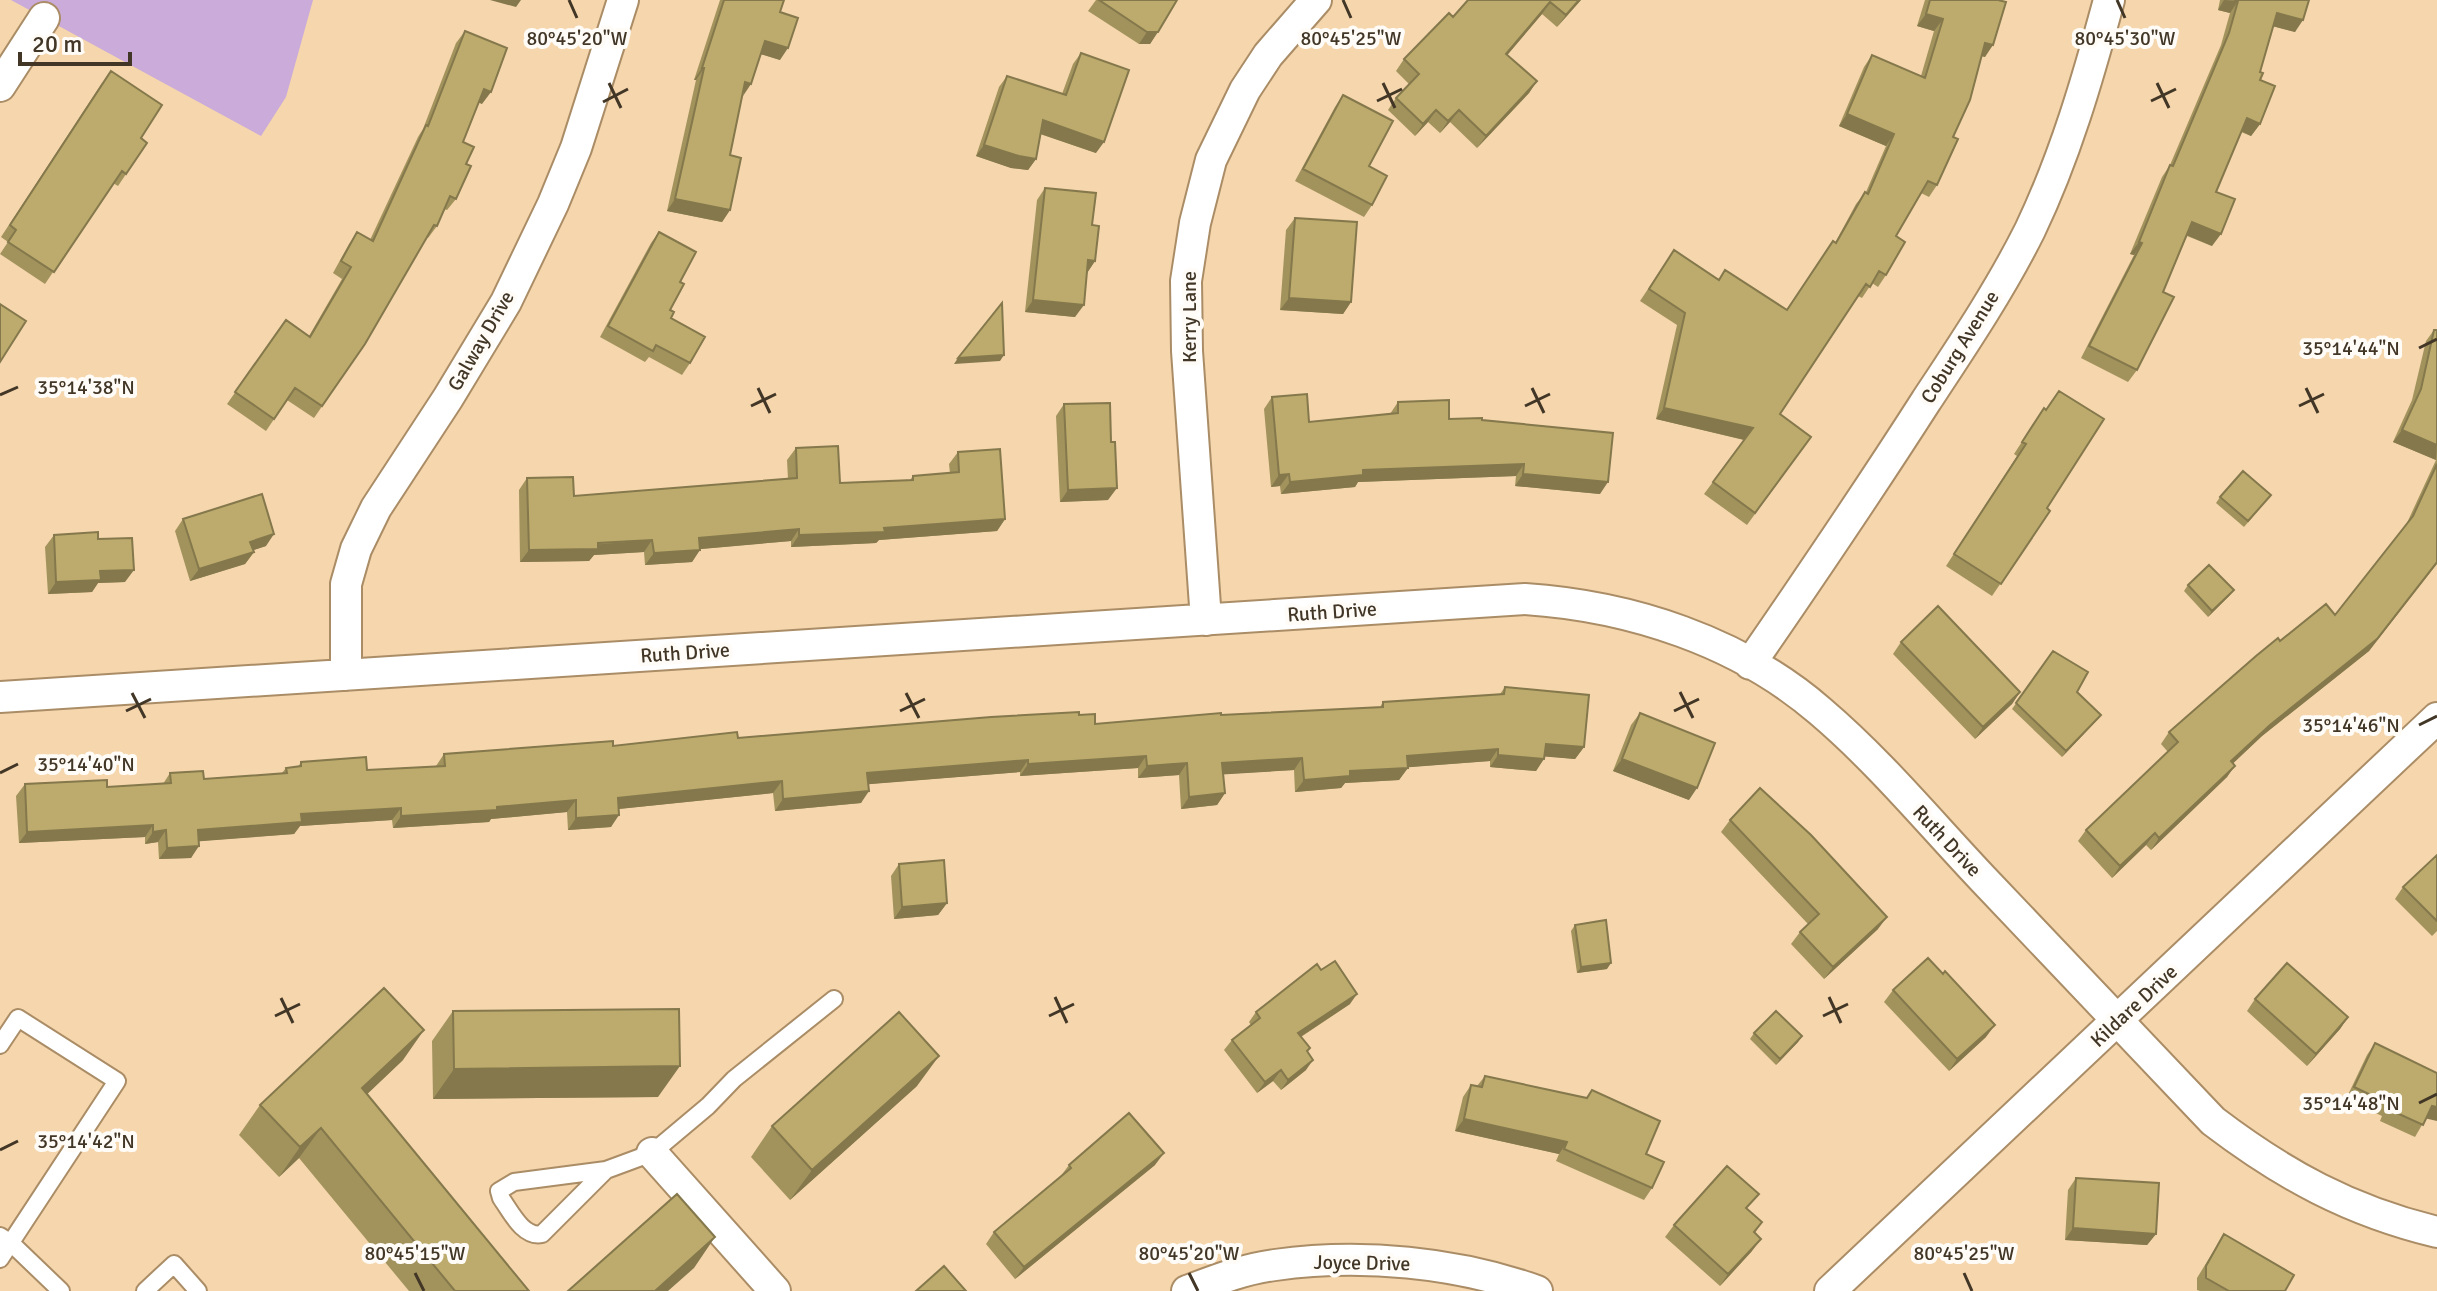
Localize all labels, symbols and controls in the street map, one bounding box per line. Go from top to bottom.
scale bar [20,16,130,66]
text: 80°45'20"W [526,26,628,51]
text: 80°45'25"W [1300,26,1402,51]
text: 80°45'30"W [2074,26,2176,51]
text: 20 m [32,29,82,59]
street label: Kerry Lane [1177,271,1202,363]
street label: Coburg Avenue [1915,286,2005,408]
street label: Galway Drive [442,287,520,395]
text: 35°14'44"N [2302,336,2400,361]
text: 35°14'38"N [37,375,135,400]
street label: Ruth Drive [1286,596,1378,628]
street label: Ruth Drive [639,637,731,669]
text: 35°14'46"N [2302,713,2400,738]
text: 35°14'40"N [37,752,135,777]
street label: Ruth Drive [1907,800,1987,882]
street label: Kildare Drive [2085,959,2183,1053]
text: 35°14'48"N [2302,1091,2400,1116]
text: 35°14'42"N [37,1129,135,1154]
text: 80°45'15"W [364,1241,466,1266]
text: 80°45'20"W [1138,1241,1240,1266]
text: 80°45'25"W [1913,1241,2015,1266]
street label: Joyce Drive [1313,1250,1411,1276]

